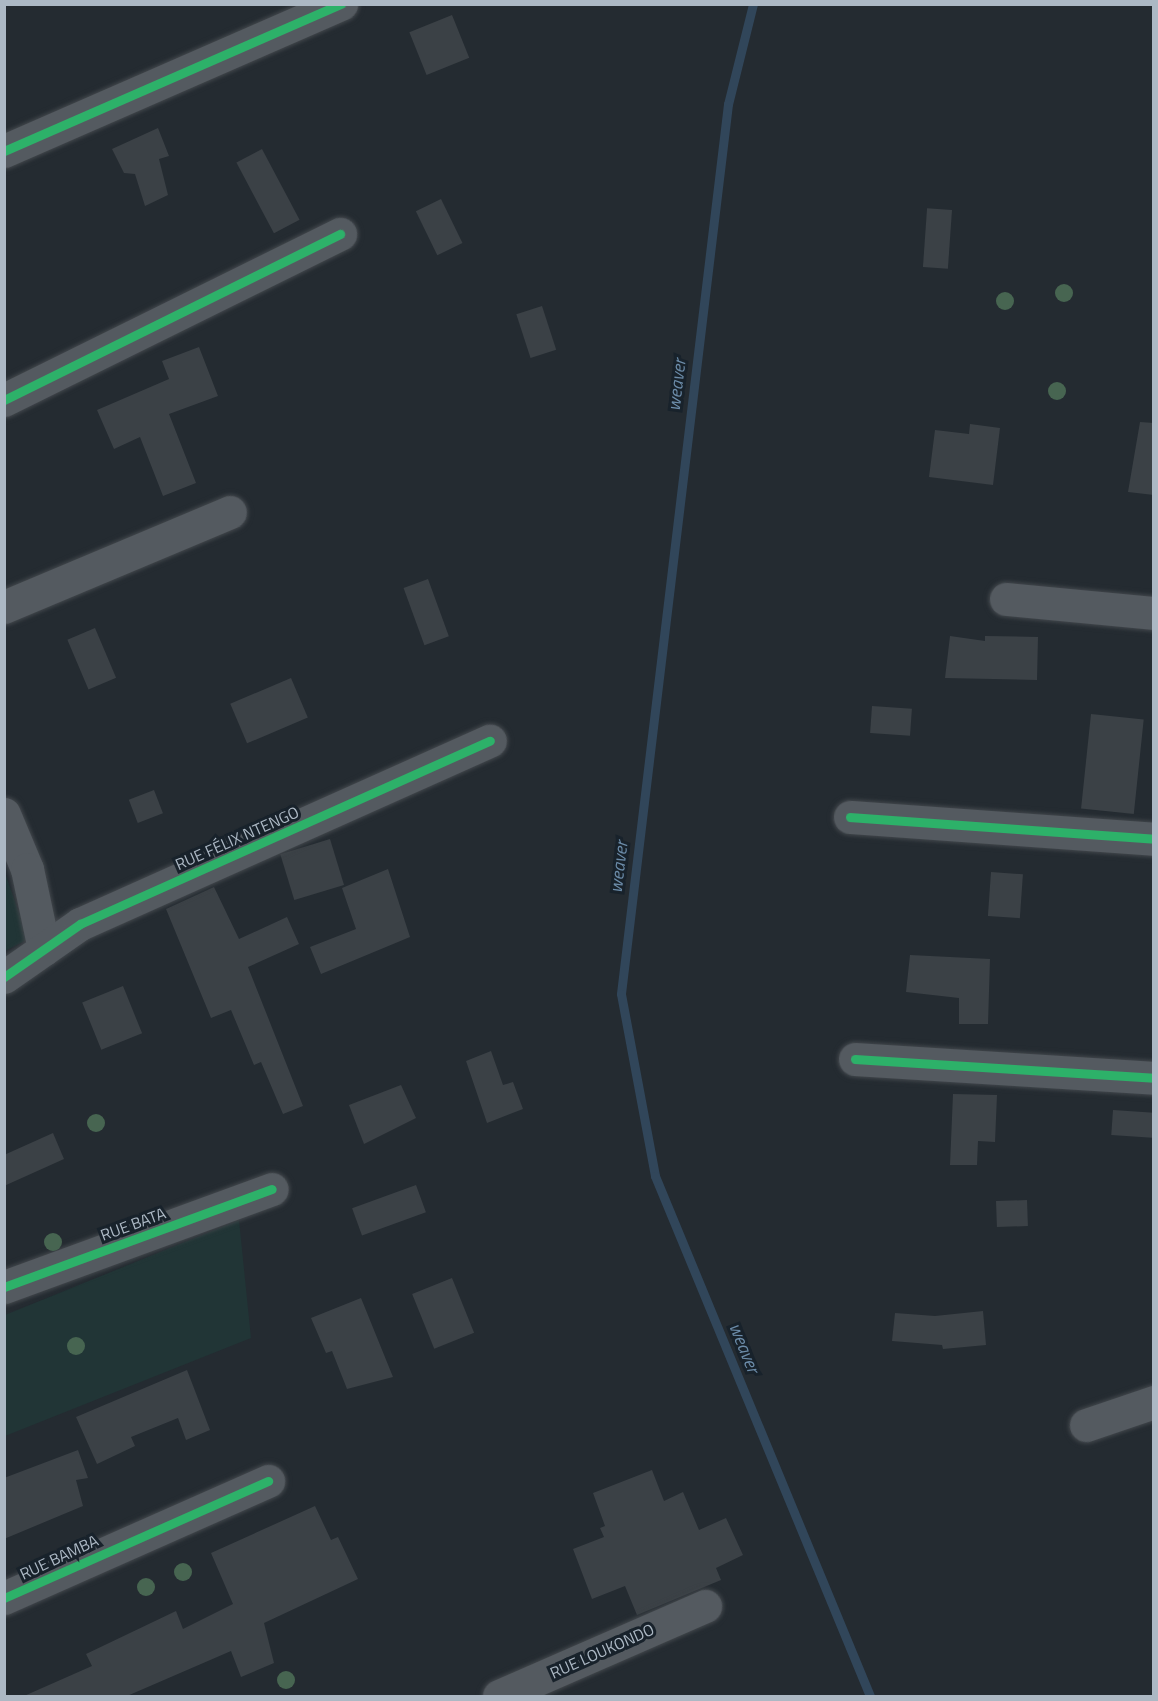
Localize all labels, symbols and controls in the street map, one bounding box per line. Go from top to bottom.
water label: weaver [663,358,691,412]
street label: RUE FÉLIX NTENGO [172,802,302,874]
water label: weaver [605,840,633,894]
street label: RUE BATA [98,1203,168,1245]
water label: weaver [724,1320,764,1376]
street label: RUE BAMBA [17,1530,101,1584]
street label: RUE LOUKONDO [547,1619,657,1683]

